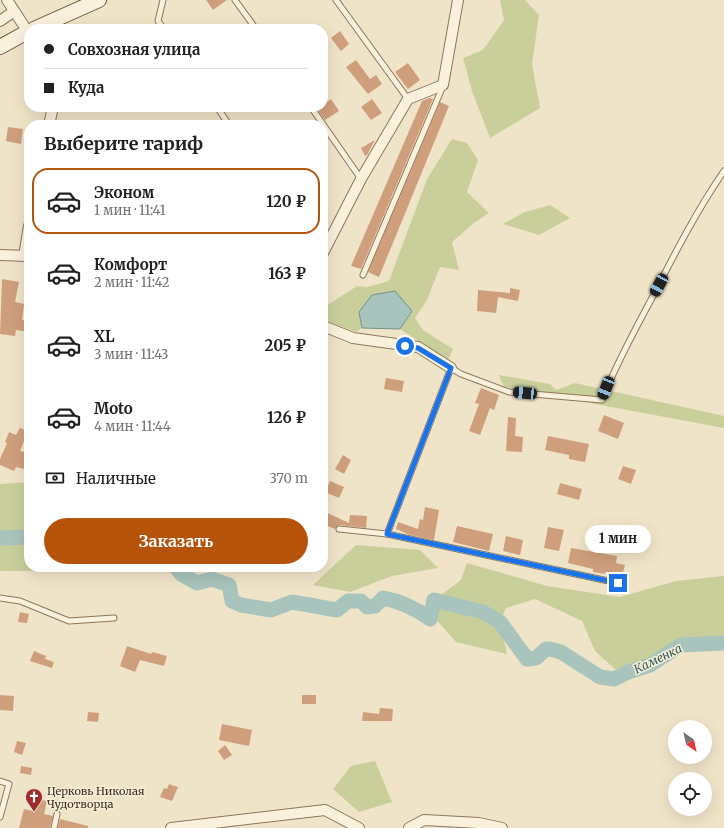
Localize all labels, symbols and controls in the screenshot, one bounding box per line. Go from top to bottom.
text: Совхозная улица [68,40,200,59]
text: Куда [68,78,104,97]
text: Выберите тариф [44,132,203,155]
icon: car [46,183,82,219]
text: Эконом [94,183,154,202]
text: 120 ₽ [266,192,306,211]
text: 1 мин · 11:41 [94,202,166,219]
icon: car [46,255,82,291]
text: Комфорт [94,255,167,274]
text: 163 ₽ [268,264,306,283]
car [648,272,670,298]
text: 2 мин · 11:42 [94,274,170,291]
icon: car [46,327,82,363]
text: XL [94,327,115,346]
text: 205 ₽ [265,336,306,355]
route start [396,337,414,355]
text: 3 мин · 11:43 [94,346,168,363]
car [596,375,616,401]
car [513,386,537,400]
icon: car [46,399,82,435]
text: Moto [94,399,133,418]
text: 126 ₽ [267,408,306,427]
text: 4 мин · 11:44 [94,418,171,435]
icon: cash [44,467,66,489]
text: Наличные [76,469,156,488]
text: 370 m [270,470,308,487]
button: Заказать [44,518,308,564]
callout: 1 мин [585,525,651,553]
text: 1 мин [599,530,637,547]
route end [609,574,627,592]
water label: Каменка [631,640,684,677]
north arrow [668,720,712,764]
map controls [668,720,712,816]
button: locate [668,772,712,816]
place label: Церковь Николая Чудотворца [47,784,145,811]
church icon: Церковь Николая Чудотворца [24,787,44,812]

